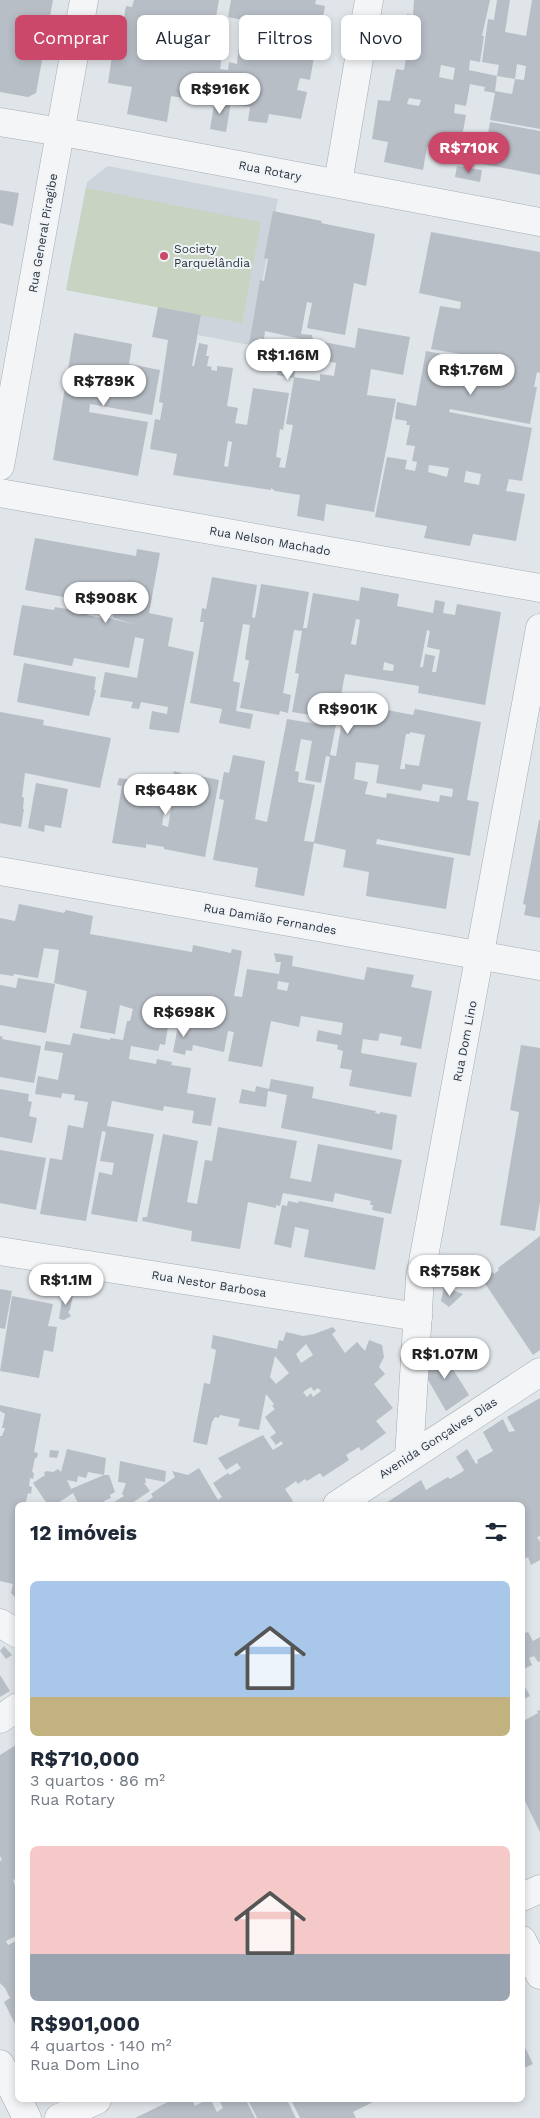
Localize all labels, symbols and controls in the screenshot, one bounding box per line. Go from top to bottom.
chip: Comprar [15,15,127,60]
chip: Alugar [137,15,229,60]
chip: Filtros [239,15,331,60]
chip: Novo [341,15,421,60]
pin: R$916K [179,72,261,115]
text: R$916K [191,79,249,98]
pin: R$710K [428,132,510,174]
text: R$710K [439,138,499,157]
street label: Rua Rotary [237,158,303,184]
street label: Rua General Piragibe [26,172,60,294]
place label: Society Parquelândia [174,242,250,270]
marker: Society Parquelândia [158,250,170,262]
pin: R$1.16M [242,338,334,381]
text: R$1.16M [257,345,319,364]
pin: R$1.76M [425,354,517,396]
text: R$1.76M [439,360,503,379]
pin: R$789K [63,364,145,407]
text: R$789K [73,371,135,390]
street label: Rua Nelson Machado [208,523,332,559]
pin: R$908K [65,582,147,624]
text: R$908K [75,588,137,607]
pin: R$901K [307,692,389,735]
text: R$901K [318,699,378,718]
pin: R$648K [125,774,207,816]
text: R$648K [135,780,197,799]
street label: Rua Damião Fernandes [202,900,338,938]
pin: R$698K [143,996,225,1038]
street label: Rua Dom Lino [450,999,480,1083]
text: R$698K [153,1002,215,1021]
pin: R$758K [409,1254,491,1297]
text: R$758K [419,1261,481,1280]
pin: R$1.1M [25,1264,107,1306]
street label: Rua Nestor Barbosa [151,1268,268,1300]
text: R$1.1M [40,1270,92,1289]
pin: R$1.07M [399,1338,491,1380]
text: R$1.07M [412,1344,478,1363]
street label: Avenida Gonçalves Dias [376,1394,500,1482]
icon: filters [482,1518,510,1546]
text: 12 imóveis [30,1520,137,1545]
icon: home [225,1613,315,1703]
text: R$710,000 [30,1746,140,1771]
text: 3 quartos · 86 m² [30,1771,165,1790]
text: Rua Rotary [30,1790,115,1809]
icon: home [225,1878,315,1968]
text: R$901,000 [30,2011,140,2036]
text: 4 quartos · 140 m² [30,2036,172,2055]
text: Rua Dom Lino [30,2055,140,2074]

